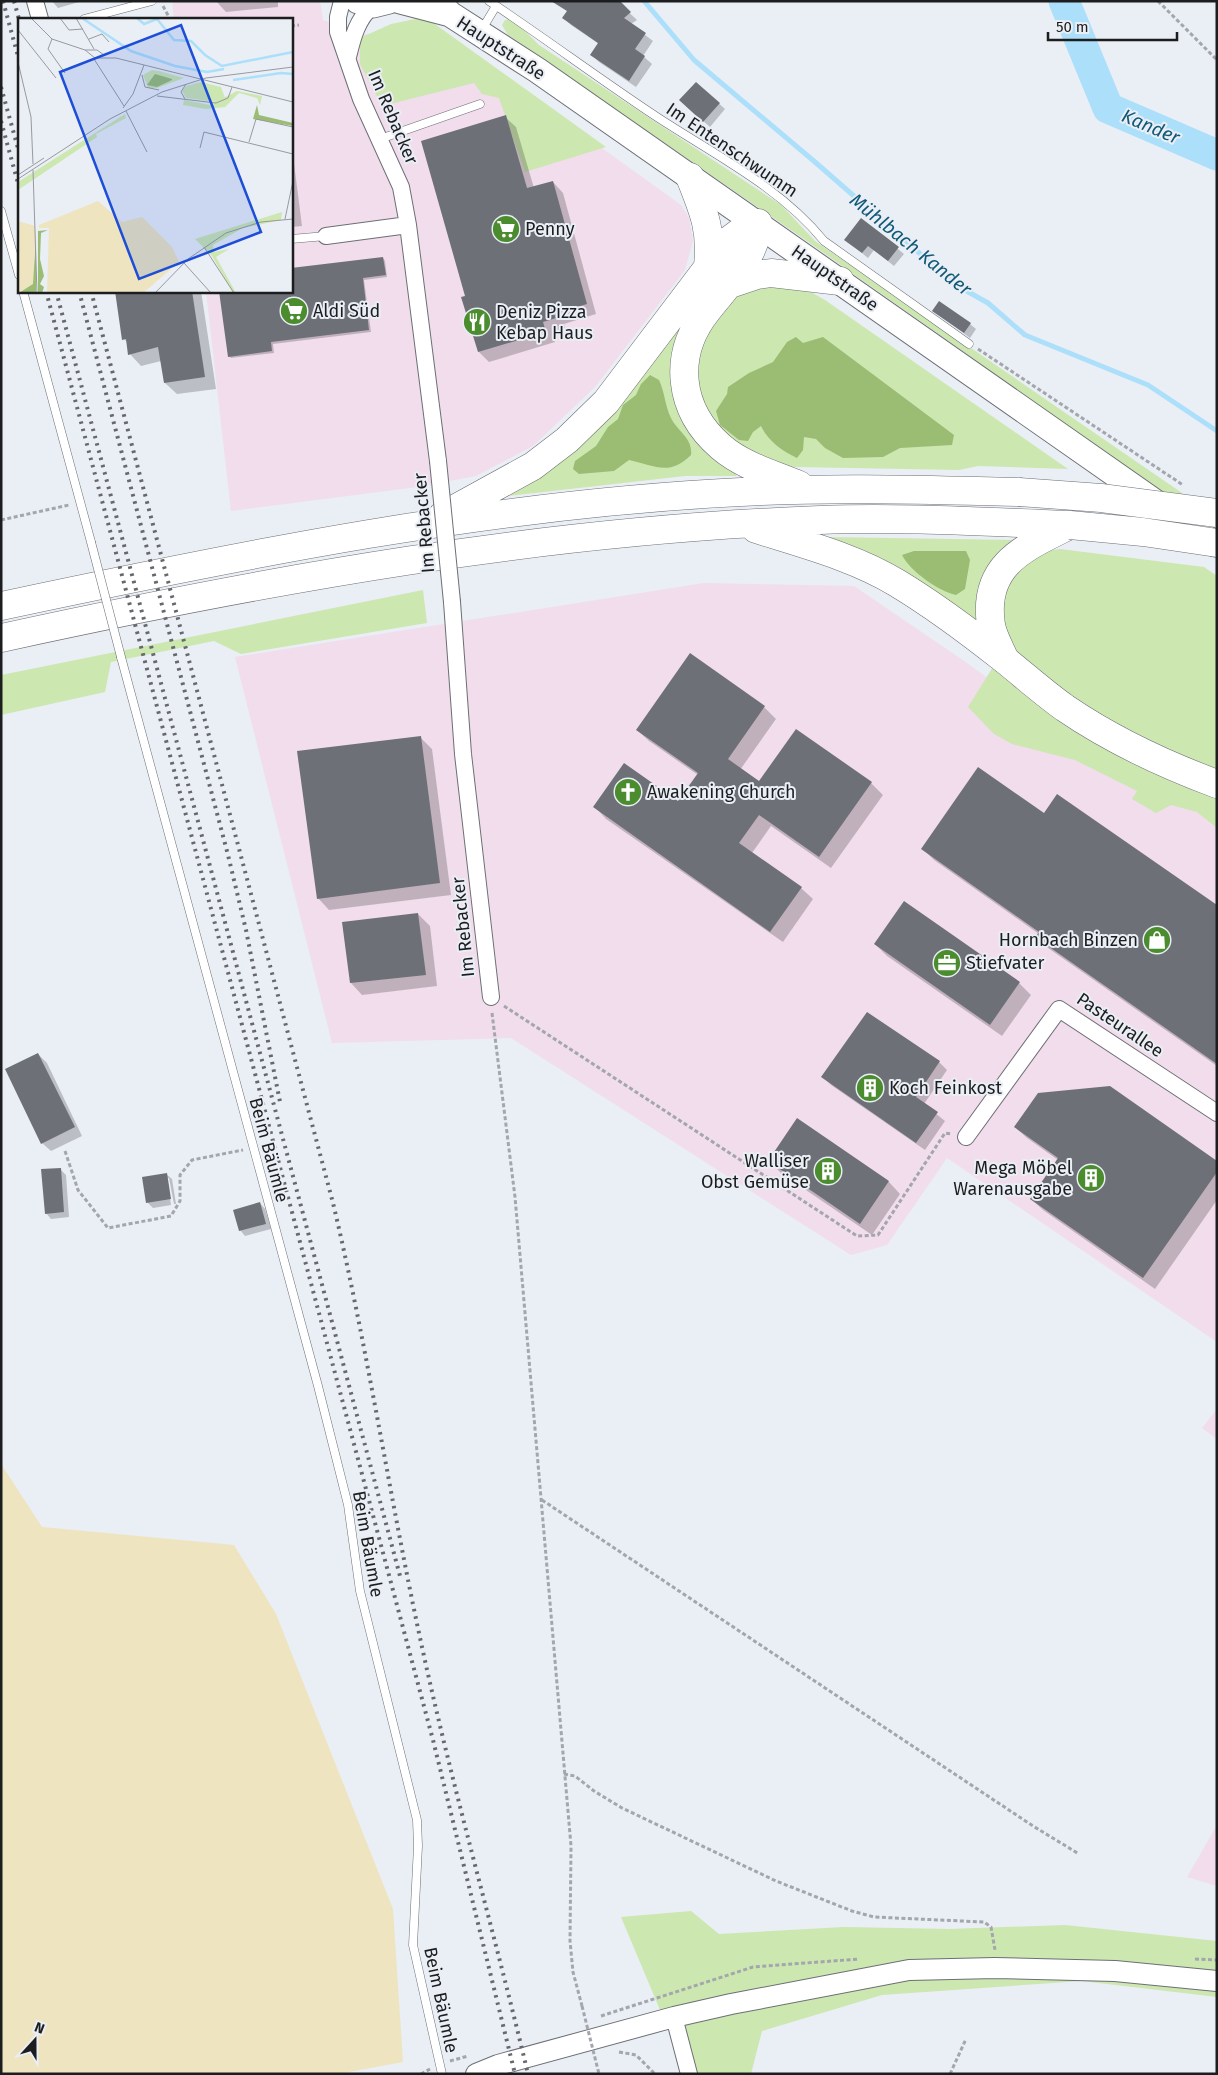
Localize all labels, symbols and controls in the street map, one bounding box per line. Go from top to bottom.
scale bar [1048,10,1177,42]
street label: Hauptstraße [453,11,549,85]
inset map [18,18,292,292]
text: 50 m [1056,18,1089,36]
street label: Im Rebacker [363,66,423,168]
street label: Im Entenschwumm [662,98,802,202]
water label: Kander [1118,104,1184,149]
water label: Mühlbach Kander [845,188,977,301]
supermarket icon: Penny [491,214,521,244]
place label: Penny [525,218,575,240]
street label: Hauptstraße [787,240,883,316]
supermarket icon: Aldi Süd [279,296,309,326]
place label: Aldi Süd [313,300,380,322]
place label: Deniz Pizza Kebap Haus [496,301,593,344]
restaurant icon: Deniz Pizza Kebap Haus [462,307,492,337]
street label: Im Rebacker [409,472,439,574]
church icon: Awakening Church [613,777,643,807]
place label: Awakening Church [647,781,795,803]
street label: Im Rebacker [447,876,479,978]
shop icon: Hornbach Binzen [1142,925,1172,955]
place label: Hornbach Binzen [999,929,1138,951]
office icon: Stiefvater [932,948,962,978]
place label: Stiefvater [966,952,1045,974]
street label: Pasteurallee [1072,988,1168,1062]
building icon: Koch Feinkost [855,1073,885,1103]
place label: Koch Feinkost [889,1077,1002,1099]
street label: Beim Bäumle [244,1095,294,1205]
place label: Walliser Obst Gemüse [701,1150,809,1193]
building icon: Walliser Obst Gemüse [813,1156,843,1186]
place label: Mega Möbel Warenausgabe [953,1157,1072,1200]
building icon: Mega Möbel Warenausgabe [1076,1163,1106,1193]
street label: Beim Bäumle [348,1489,388,1599]
street label: Beim Bäumle [419,1945,463,2055]
north arrow [10,2015,60,2065]
text: N [32,2019,47,2038]

